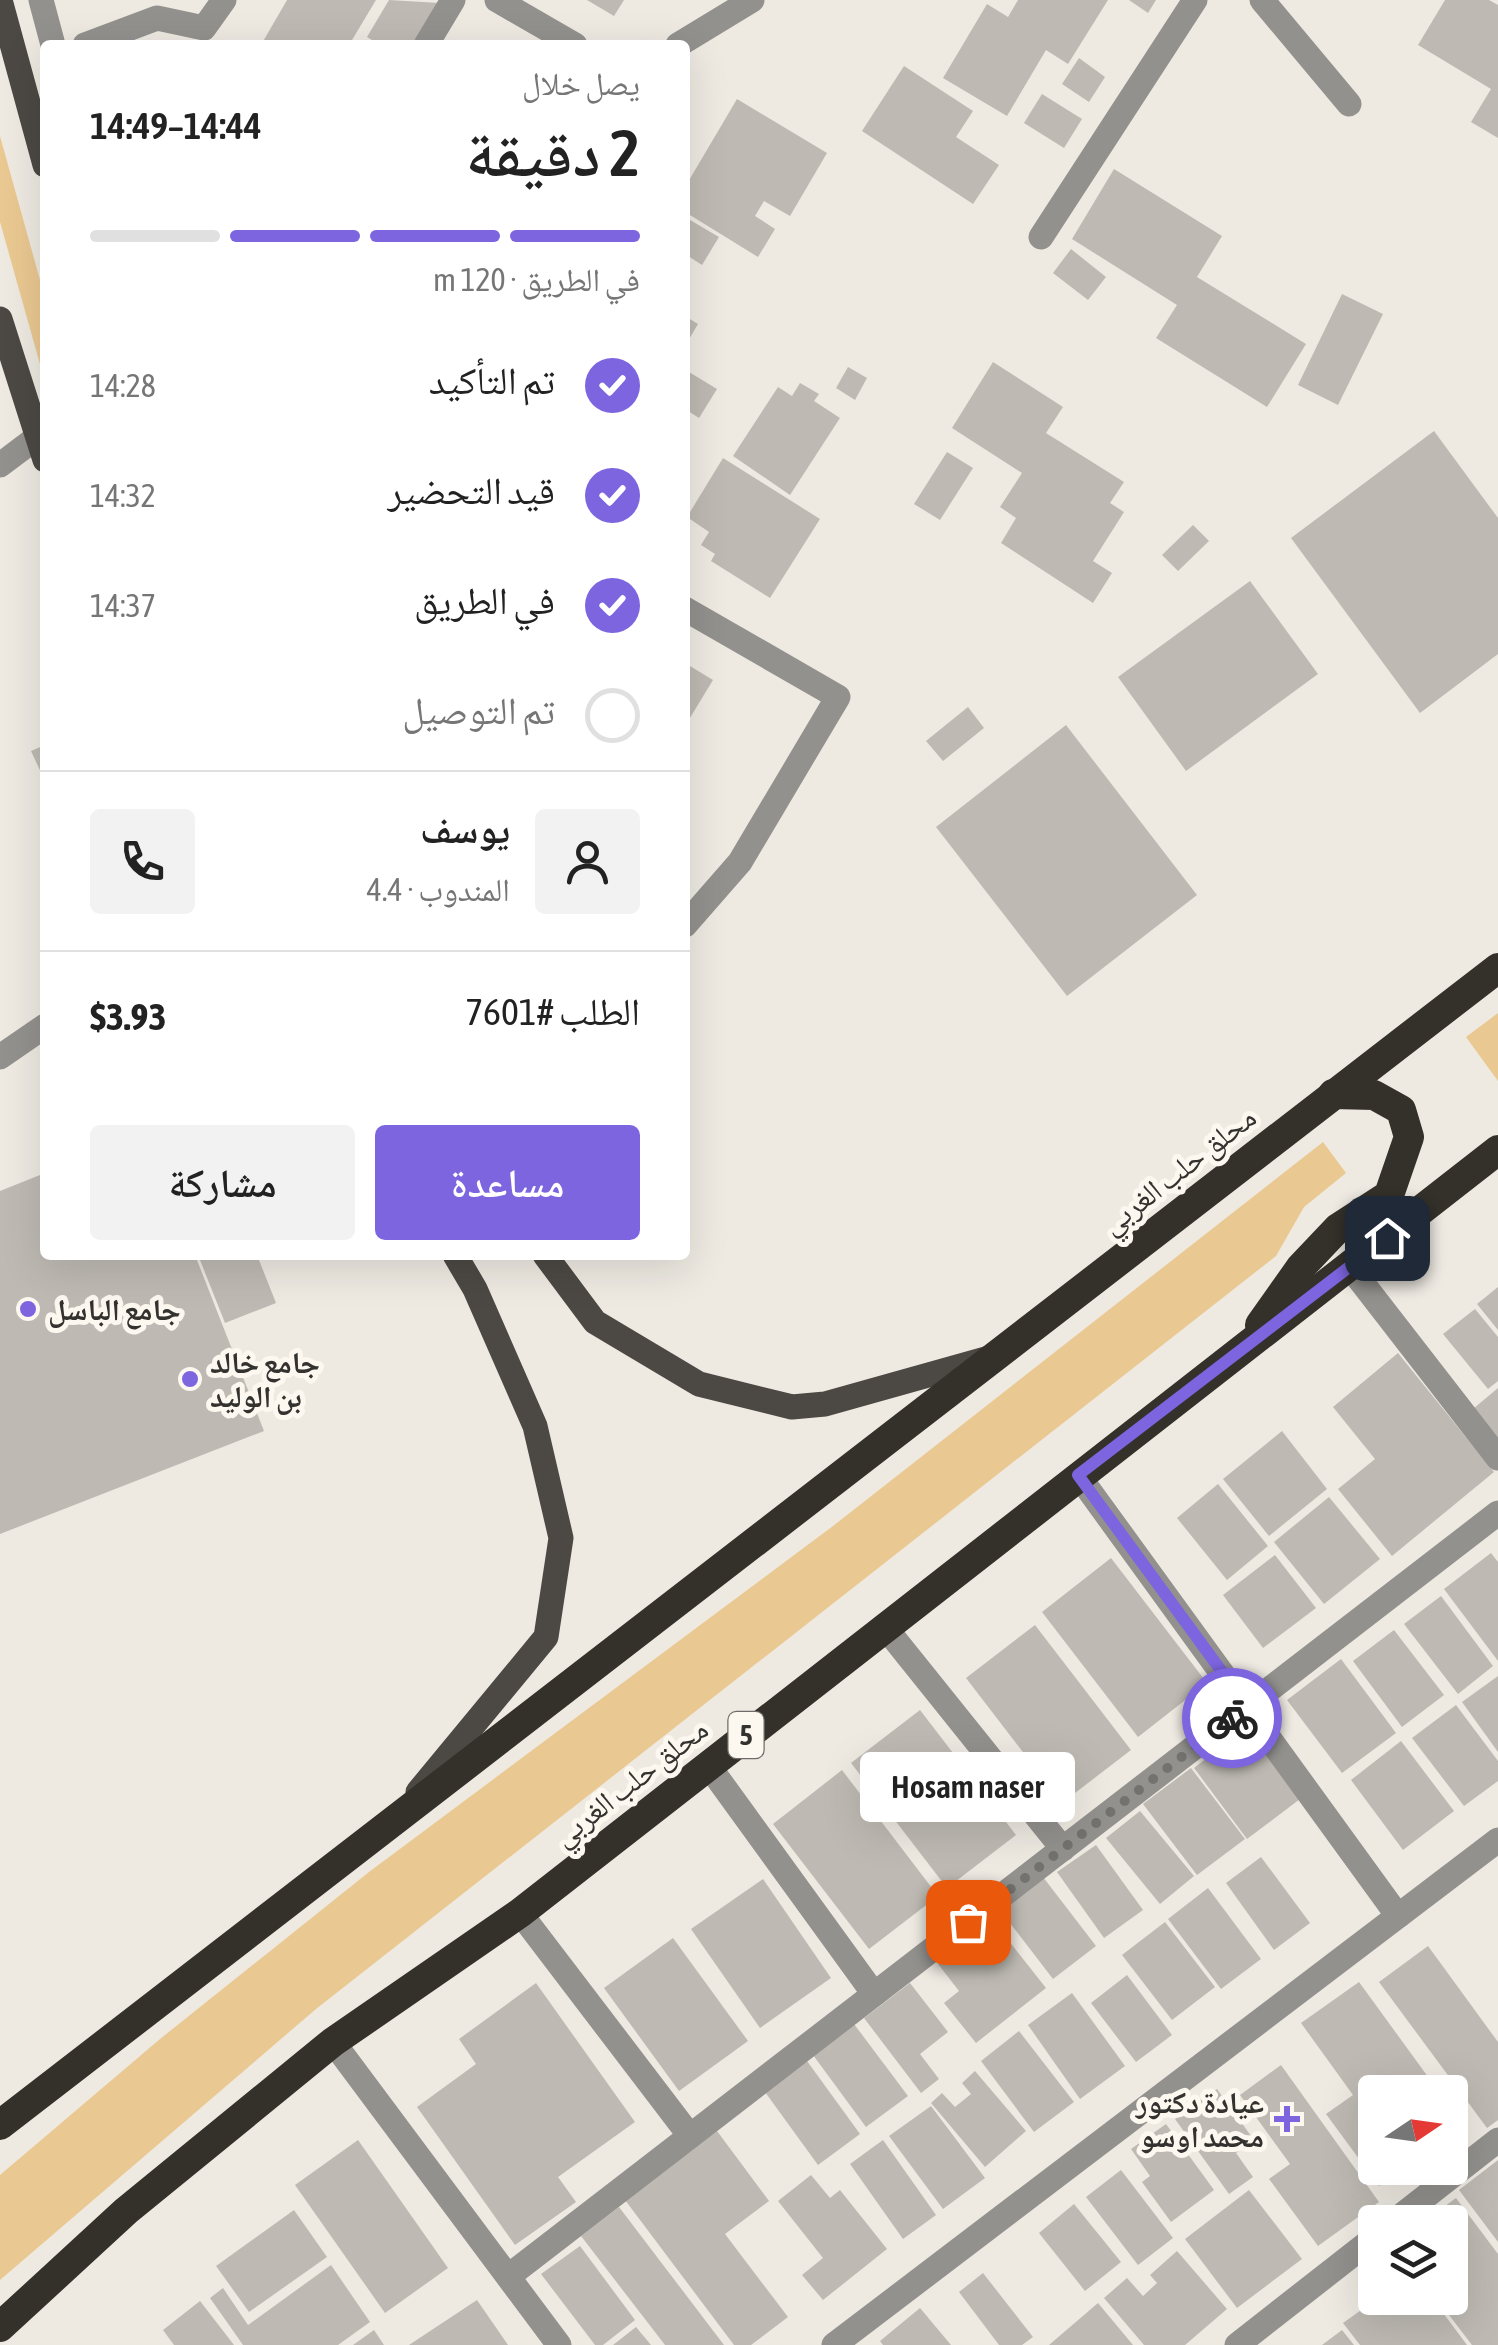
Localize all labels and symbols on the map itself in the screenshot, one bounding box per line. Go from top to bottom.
street label: محلق حلب الغربي [1094,1099,1267,1247]
pin [1345,1196,1430,1281]
place label: جامع الباسل [48,1292,181,1330]
marker: جامع الباسل [17,1298,39,1320]
place label: جامع خالد بن الوليد [210,1345,320,1415]
marker: جامع خالد بن الوليد [179,1368,201,1390]
courier [1182,1668,1282,1768]
street label: محلق حلب الغربي [546,1711,719,1859]
road number: 5 [728,1712,764,1758]
callout: Hosam naser [860,1752,1076,1822]
pin [926,1880,1011,1965]
north arrow [1358,2075,1468,2185]
place label: عيادة دكتور محمد اوسو [1134,2085,1264,2154]
marker: عيادة دكتور محمد اوسو [1274,2106,1300,2132]

